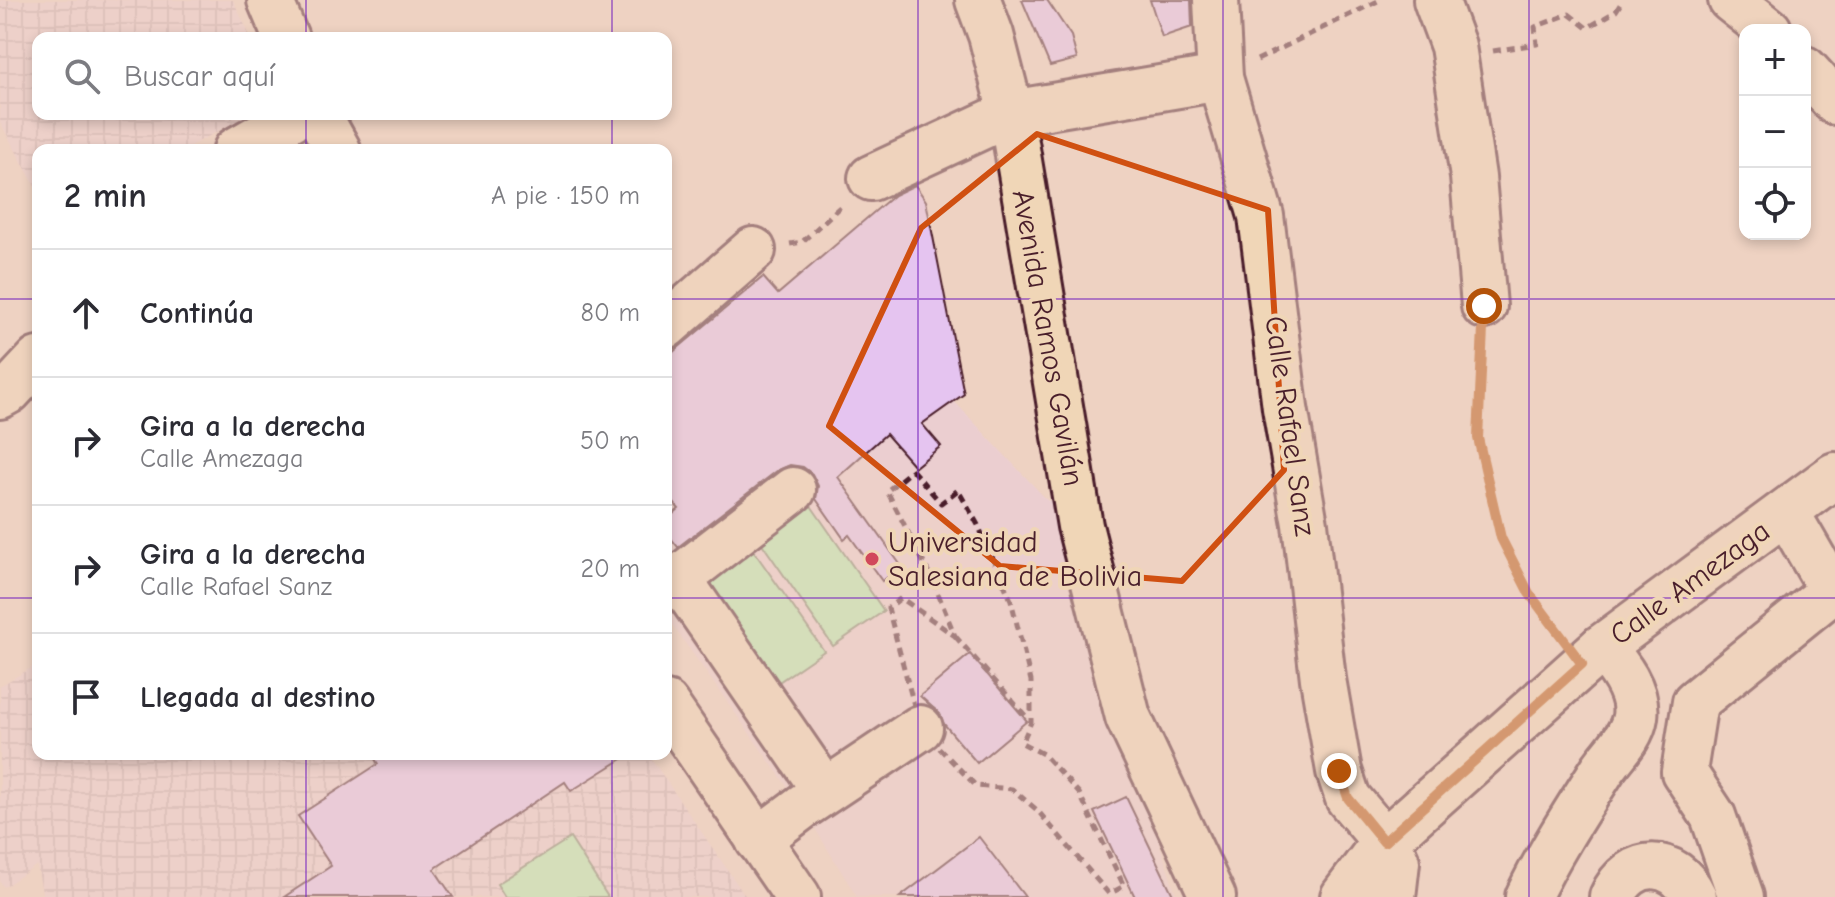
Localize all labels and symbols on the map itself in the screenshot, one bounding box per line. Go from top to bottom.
street label: Avenida Ramos Gavilán [1005,187,1091,489]
route start [1466,288,1502,324]
street label: Calle Rafael Sanz [1257,314,1323,538]
street label: Calle Amezaga [1603,513,1777,653]
place label: Universidad Salesiana de Bolivia [888,525,1142,594]
marker: Universidad Salesiana de Bolivia [863,550,881,568]
route end [1321,753,1357,789]

